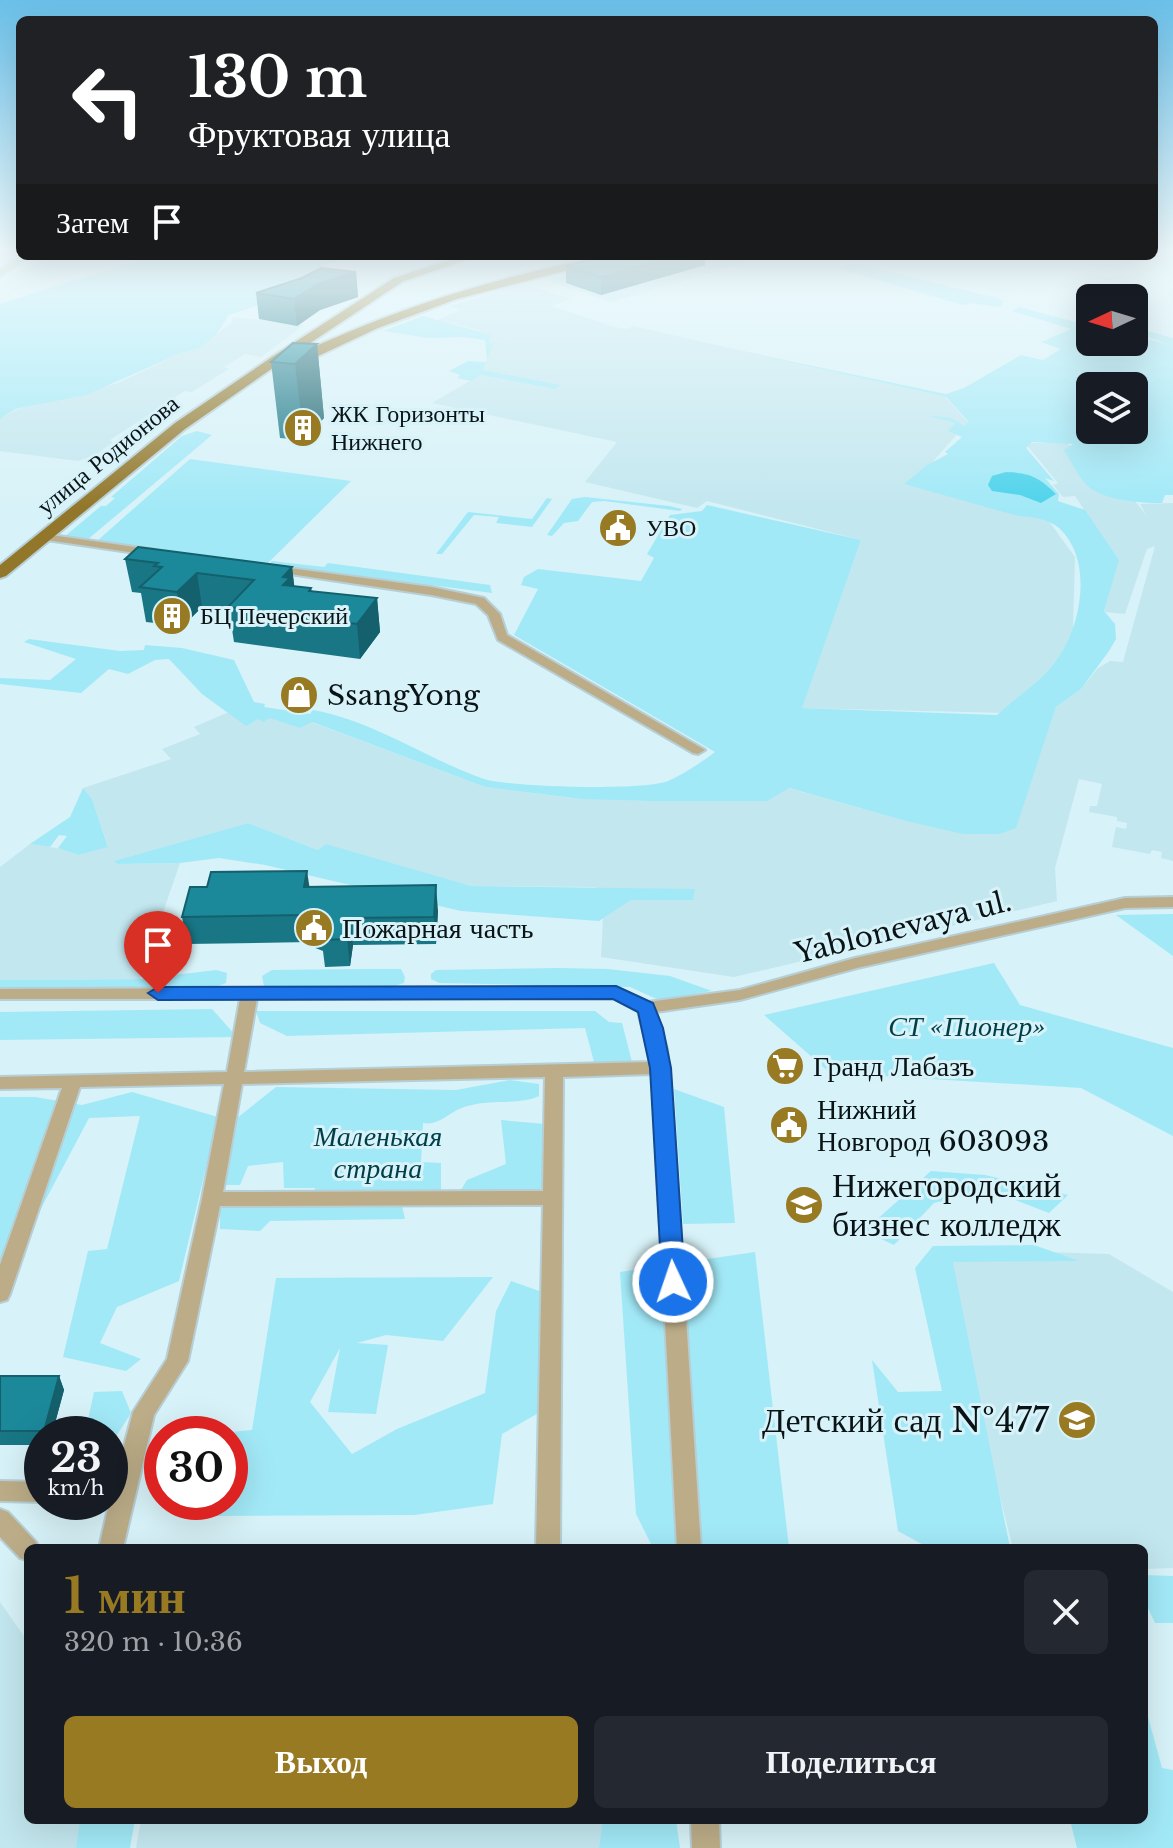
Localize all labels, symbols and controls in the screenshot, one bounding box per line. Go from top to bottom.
text: 130 m [188,43,367,112]
icon: left [56,48,160,152]
text: Фруктовая улица [188,112,451,157]
icon: arrive [145,200,189,244]
text: Затем [56,204,129,241]
north arrow [1076,284,1148,356]
map controls [1076,284,1148,444]
button: layers [1076,372,1148,444]
street label: улица Родионова [31,388,185,521]
place label: ЖК Горизонты Нижнего [331,399,485,456]
building icon: ЖК Горизонты Нижнего [282,407,324,449]
public building icon: УВО [597,507,639,549]
place label: УВО [646,513,696,542]
building icon: БЦ Печерский [151,595,193,637]
place label: БЦ Печерский [200,601,348,630]
shop icon: SsangYong [278,674,320,716]
place label: SsangYong [327,678,481,713]
street label: Yablonevaya ul. [790,884,1015,972]
public building icon: Пожарная часть [293,907,335,949]
pin [124,911,192,993]
place label: Пожарная часть [342,911,534,946]
icon: arrive [136,923,180,967]
park label: СТ «Пионер» [888,1009,1046,1044]
supermarket icon: Гранд Лабазъ [764,1045,806,1087]
place label: Гранд Лабазъ [813,1049,974,1084]
place label: Нижний Новгород 603093 [817,1092,1049,1159]
public building icon: Нижний Новгород 603093 [768,1104,810,1146]
park label: Маленькая страна [313,1119,442,1186]
place label: Нижегородский бизнес колледж [832,1164,1061,1245]
school or university icon: Нижегородский бизнес колледж [783,1184,825,1226]
position arrow [631,1240,715,1324]
place label: Детский сад №477 [762,1399,1050,1441]
school or university icon: Детский сад №477 [1056,1399,1098,1441]
speed limit sign: 30 [144,1416,248,1520]
text: 23 [50,1433,102,1483]
text: km/h [48,1476,104,1500]
text: 1 мин [64,1566,186,1626]
button: close [1024,1570,1108,1654]
text: 320 m · 10:36 [64,1626,243,1658]
button: Выход [64,1716,578,1808]
button: Поделиться [594,1716,1108,1808]

